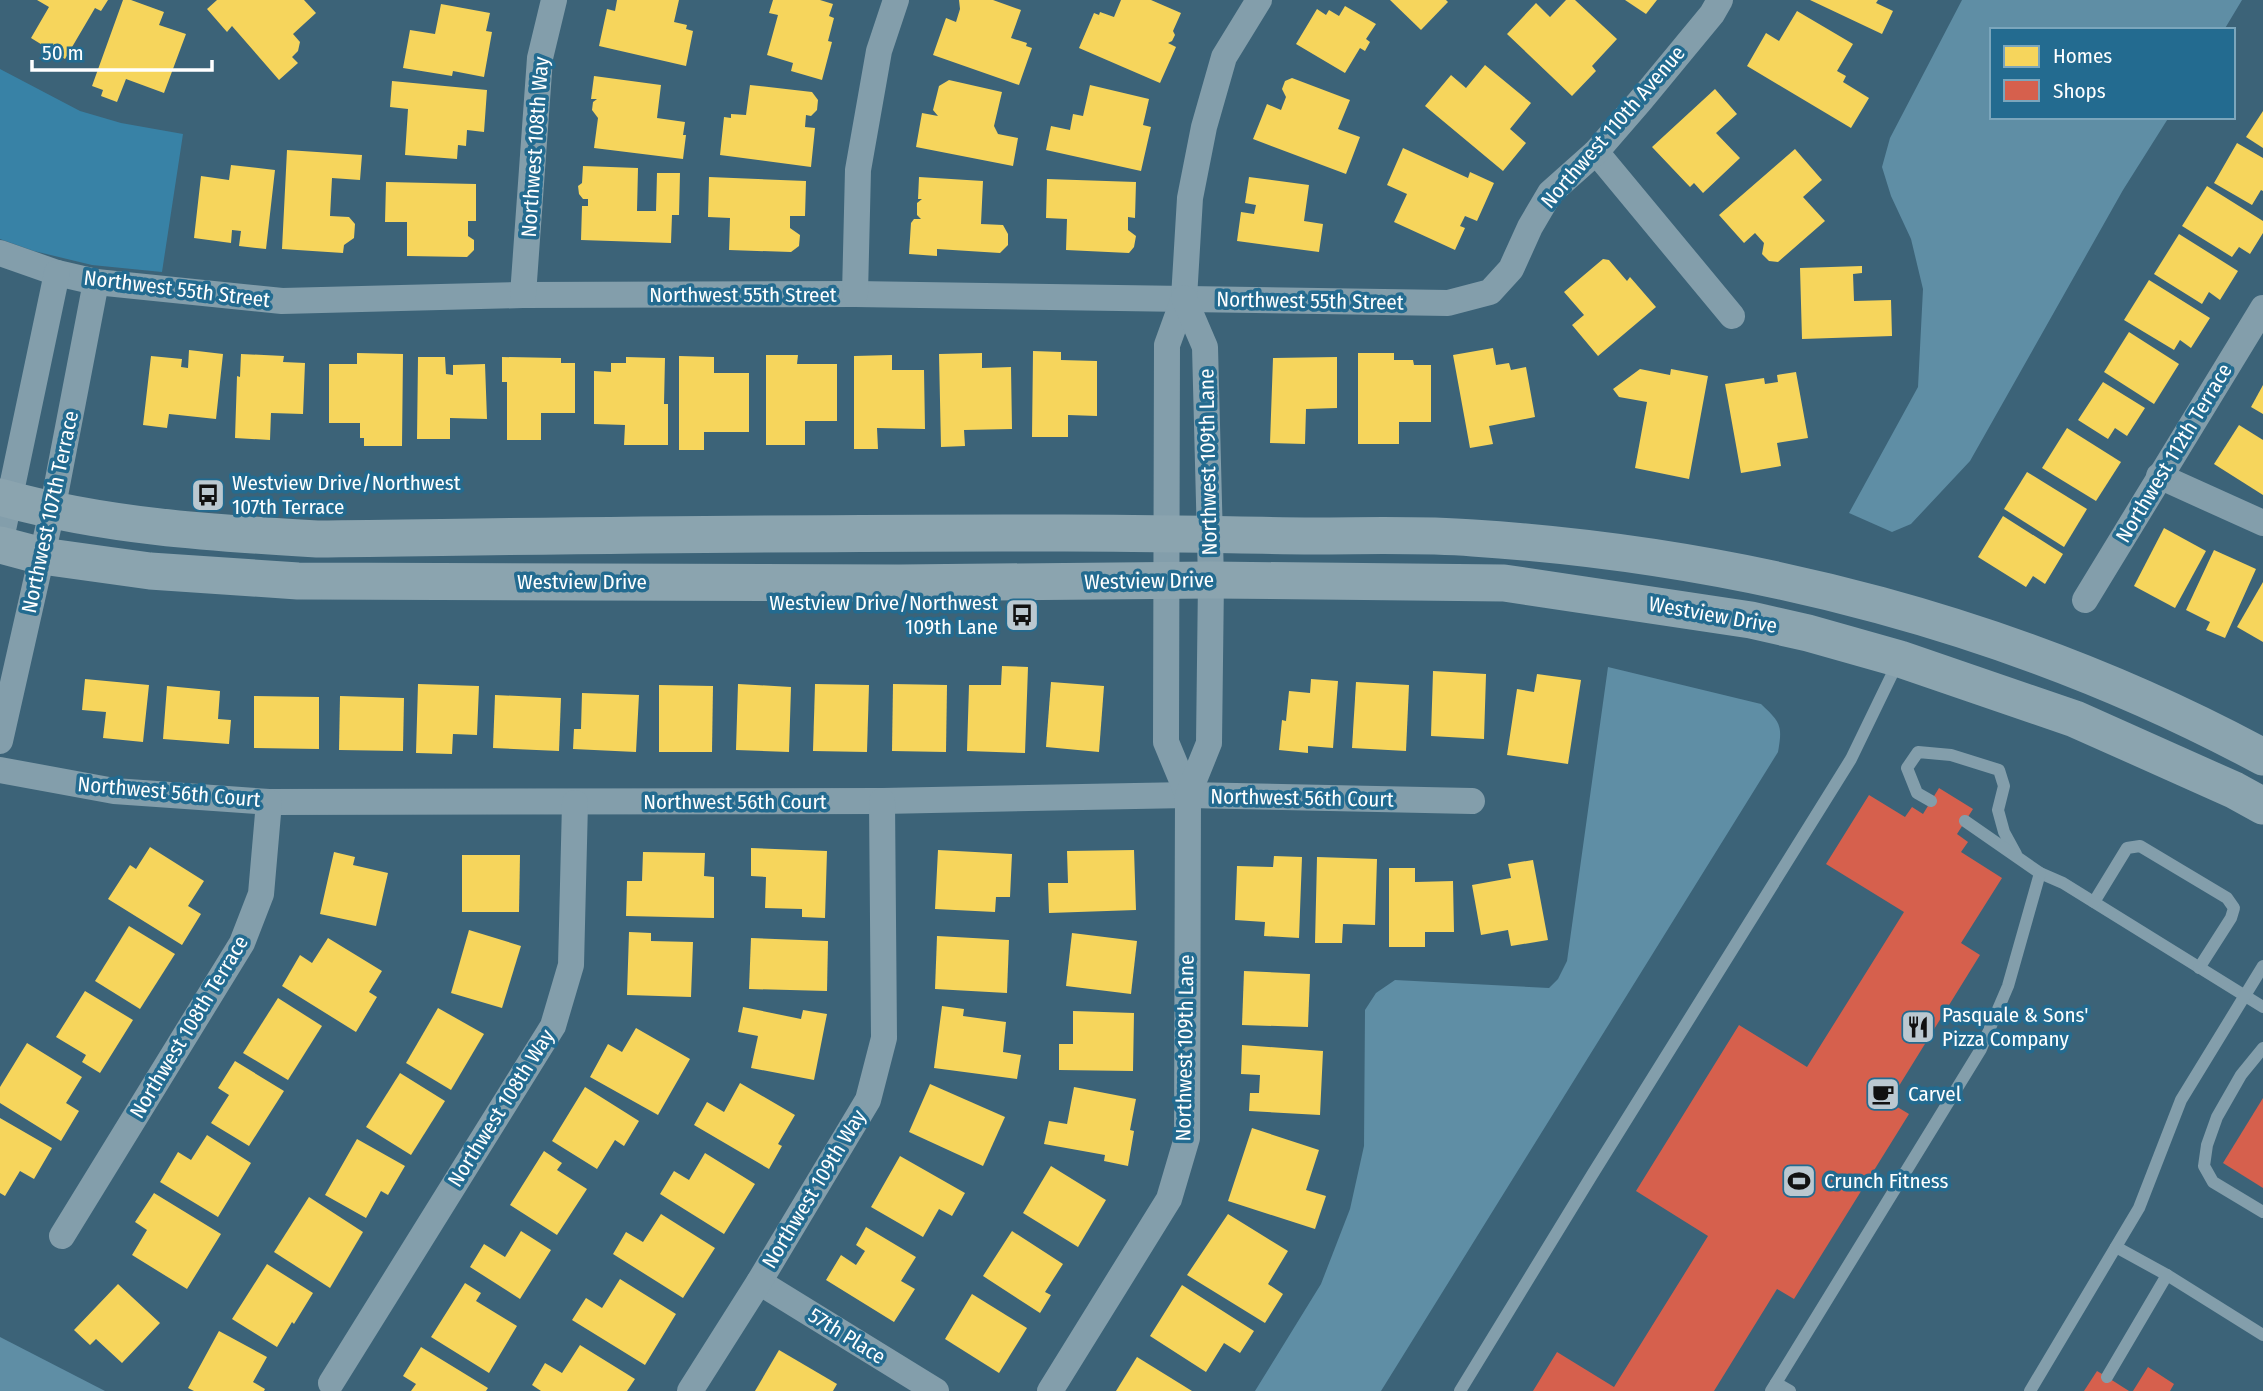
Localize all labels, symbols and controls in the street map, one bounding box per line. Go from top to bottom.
scale bar [32,28,212,72]
legend [1990,28,2235,119]
text: 50 m [42,40,84,66]
street label: Northwest 110th Avenue [1535,40,1691,214]
text: Homes [2053,43,2112,69]
street label: Northwest 108th Way [516,55,554,238]
text: Shops [2053,78,2106,104]
street label: Northwest 55th Street [82,265,272,313]
street label: Northwest 55th Street [649,282,837,308]
street label: Northwest 55th Street [1216,286,1404,316]
street label: Northwest 112th Terrace [2110,359,2238,547]
street label: Northwest 109th Lane [1193,368,1223,556]
street label: Northwest 107th Terrace [16,408,84,616]
place label: Westview Drive/Northwest 107th Terrace [232,470,461,520]
bus stop icon: Westview Drive/Northwest 107th Terrace [189,476,227,514]
street label: Westview Drive [1084,567,1214,595]
street label: Westview Drive [517,569,647,595]
place label: Westview Drive/Northwest 109th Lane [769,590,998,640]
street label: Westview Drive [1647,591,1779,639]
bus stop icon: Westview Drive/Northwest 109th Lane [1003,596,1041,634]
street label: Northwest 56th Court [77,771,262,813]
street label: Northwest 56th Court [1210,783,1394,813]
street label: Northwest 56th Court [643,789,827,815]
street label: Northwest 108th Terrace [124,931,254,1123]
street label: Northwest 109th Lane [1170,954,1200,1142]
place label: Pasquale & Sons' Pizza Company [1942,1002,2088,1052]
restaurant icon: Pasquale & Sons' Pizza Company [1899,1008,1937,1046]
street label: Northwest 108th Way [442,1024,560,1192]
cafe icon: Carvel [1864,1075,1902,1113]
place label: Carvel [1908,1081,1962,1107]
street label: Northwest 109th Way [756,1104,872,1273]
sports icon: Crunch Fitness [1780,1162,1818,1200]
place label: Crunch Fitness [1824,1168,1949,1194]
street label: 57th Place [804,1302,890,1370]

